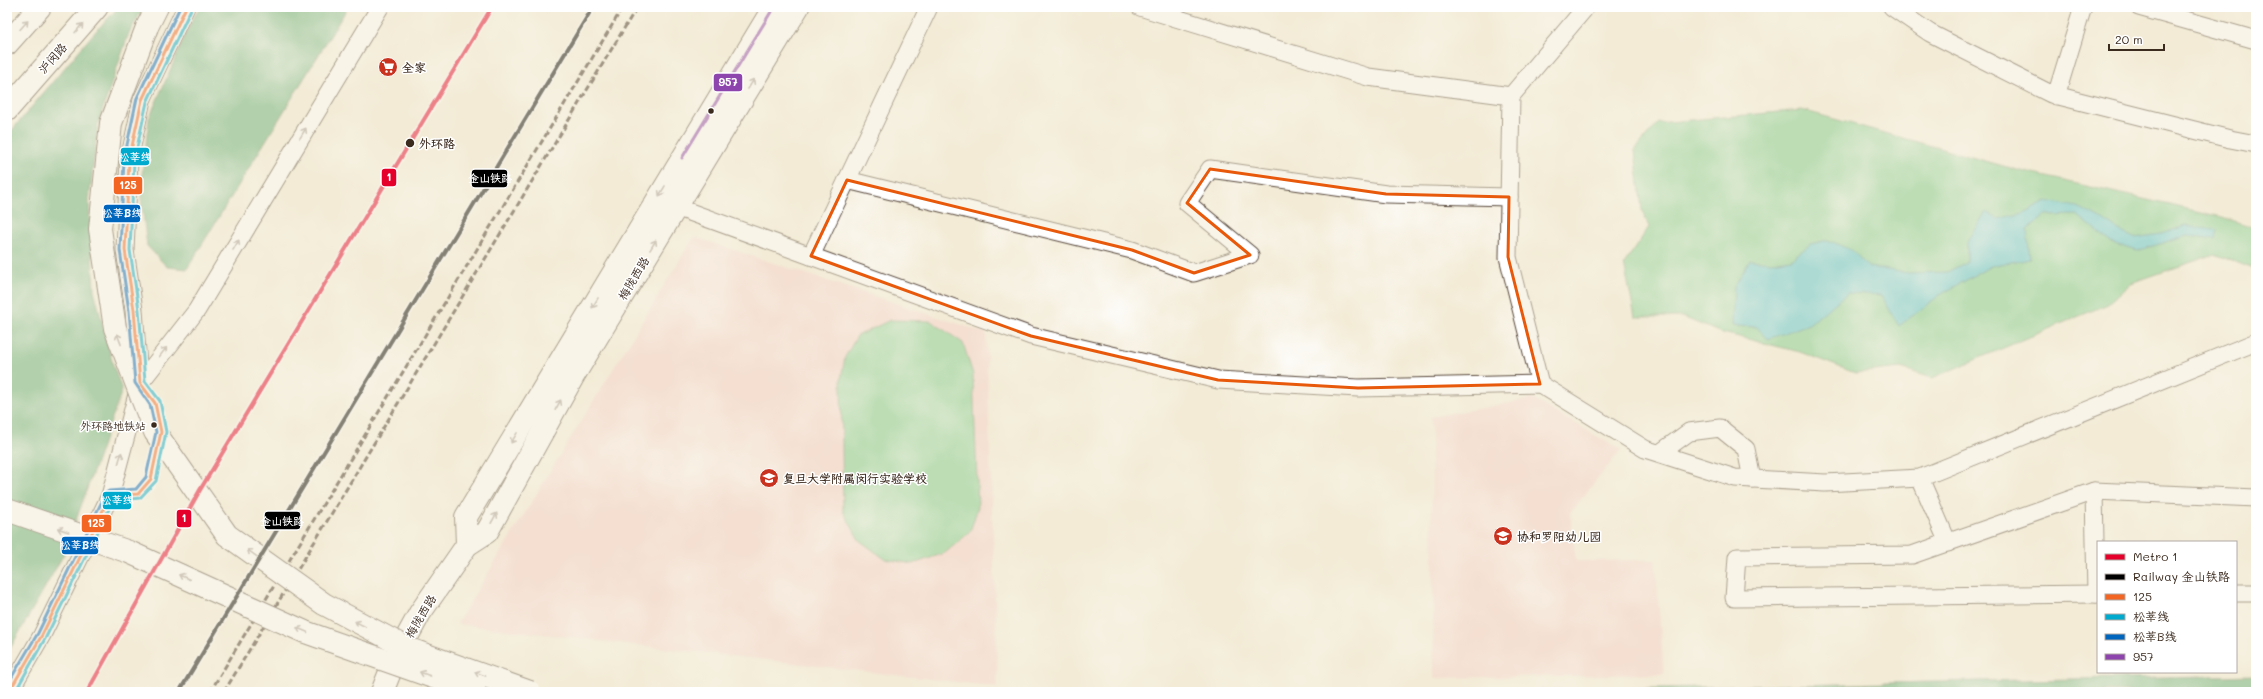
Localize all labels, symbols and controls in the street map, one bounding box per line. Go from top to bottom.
one-way arrow [19,20,28,31]
one-way arrow [74,22,83,33]
scale bar [2109,26,2164,52]
text: 20 m [2115,31,2143,47]
street label: 沪闵路 [34,39,70,77]
supermarket icon: 全家 [377,56,399,78]
place label: 全家 [402,59,426,75]
line badge: 957 [713,73,743,92]
text: 957 [718,74,738,89]
one-way arrow [747,79,755,90]
unlabelled marker [706,106,716,116]
one-way arrow [299,128,307,139]
place label: 外环路 [419,135,455,151]
marker: 外环路 [404,137,416,149]
line badge: 松莘线 [120,147,150,166]
text: 松莘线 [119,149,152,164]
line badge: 1 [381,168,397,187]
text: 1 [387,169,391,184]
line badge: 金山铁路 [471,169,508,188]
text: 金山铁路 [468,170,512,185]
line badge: 125 [113,176,143,195]
text: 125 [119,177,137,192]
one-way arrow [658,185,666,197]
line badge: 松莘B线 [103,204,141,223]
text: 松莘B线 [102,205,142,220]
one-way arrow [232,239,240,251]
one-way arrow [650,239,658,251]
street label: 梅陇西路 [614,253,652,303]
one-way arrow [591,297,599,309]
one-way arrow [114,333,122,345]
one-way arrow [159,347,168,358]
one-way arrow [554,399,562,411]
place label: 外环路地铁站 [80,418,146,433]
marker: 外环路地铁站 [149,420,159,430]
one-way arrow [509,432,517,444]
one-way arrow [117,452,124,465]
school or university icon: 复旦大学附属闵行实验学校 [758,467,780,489]
place label: 复旦大学附属闵行实验学校 [783,470,927,486]
line badge: 松莘线 [102,491,132,510]
text: 松莘线 [101,492,134,507]
line badge: 1 [176,509,192,528]
text: 1 [182,510,186,525]
line badge: 金山铁路 [264,511,301,530]
one-way arrow [491,512,499,524]
text: 金山铁路 [260,513,304,528]
line badge: 125 [81,514,112,533]
text: 125 [87,515,105,530]
one-way arrow [57,525,69,533]
school or university icon: 协和罗阳幼儿园 [1492,525,1514,547]
place label: 协和罗阳幼儿园 [1517,528,1601,544]
line badge: 松莘B线 [61,536,99,555]
text: 松莘B线 [60,537,100,552]
legend [2097,541,2237,673]
one-way arrow [247,548,258,557]
text: Metro 1 [2133,548,2178,564]
text: Railway 金山铁路 [2133,568,2230,584]
one-way arrow [178,573,190,580]
text: 125 [2133,588,2152,604]
street label: 梅陇西路 [401,591,439,641]
text: 松莘线 [2133,608,2169,624]
one-way arrow [355,620,367,627]
one-way arrow [297,626,309,634]
text: 松莘B线 [2133,628,2176,644]
text: 957 [2133,648,2154,664]
one-way arrow [419,670,431,678]
one-way arrow [474,670,486,678]

